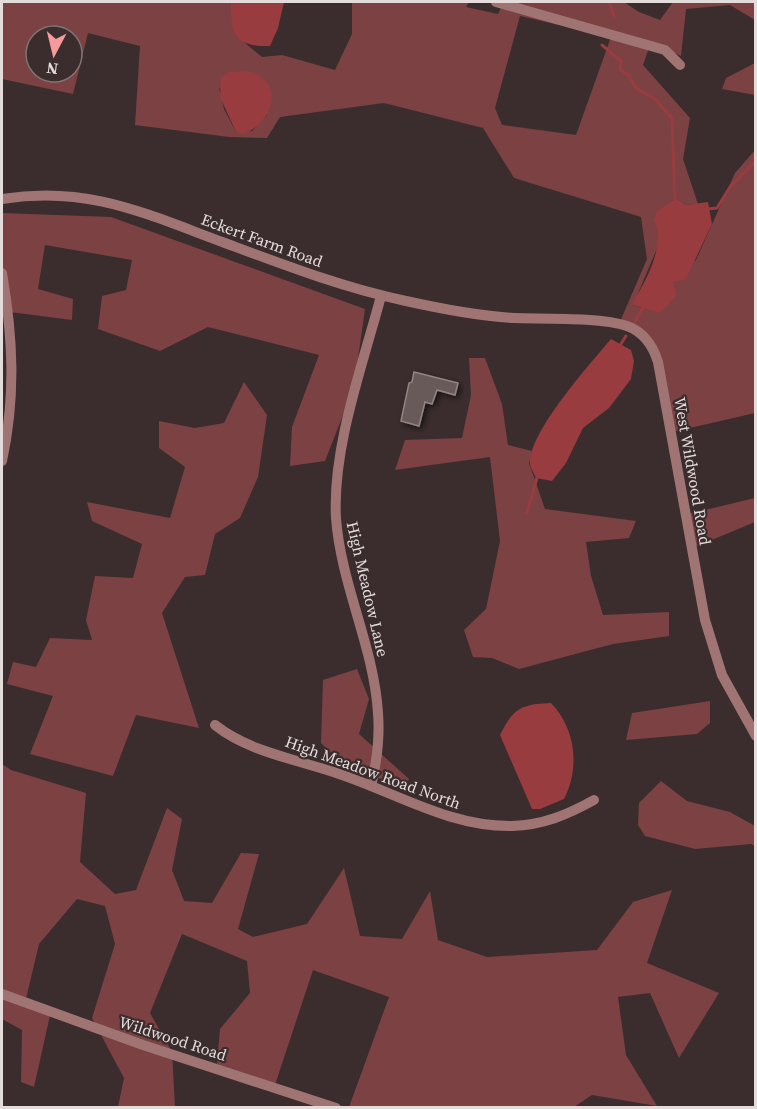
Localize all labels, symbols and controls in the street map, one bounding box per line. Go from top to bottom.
north arrow [24,24,84,84]
text: N [45,57,59,81]
street label: Eckert Farm Road [198,208,326,272]
street label: West Wildwood Road [669,395,717,547]
street label: High Meadow Lane [342,519,394,659]
street label: High Meadow Road North [282,730,464,814]
street label: Wildwood Road [116,1010,230,1066]

